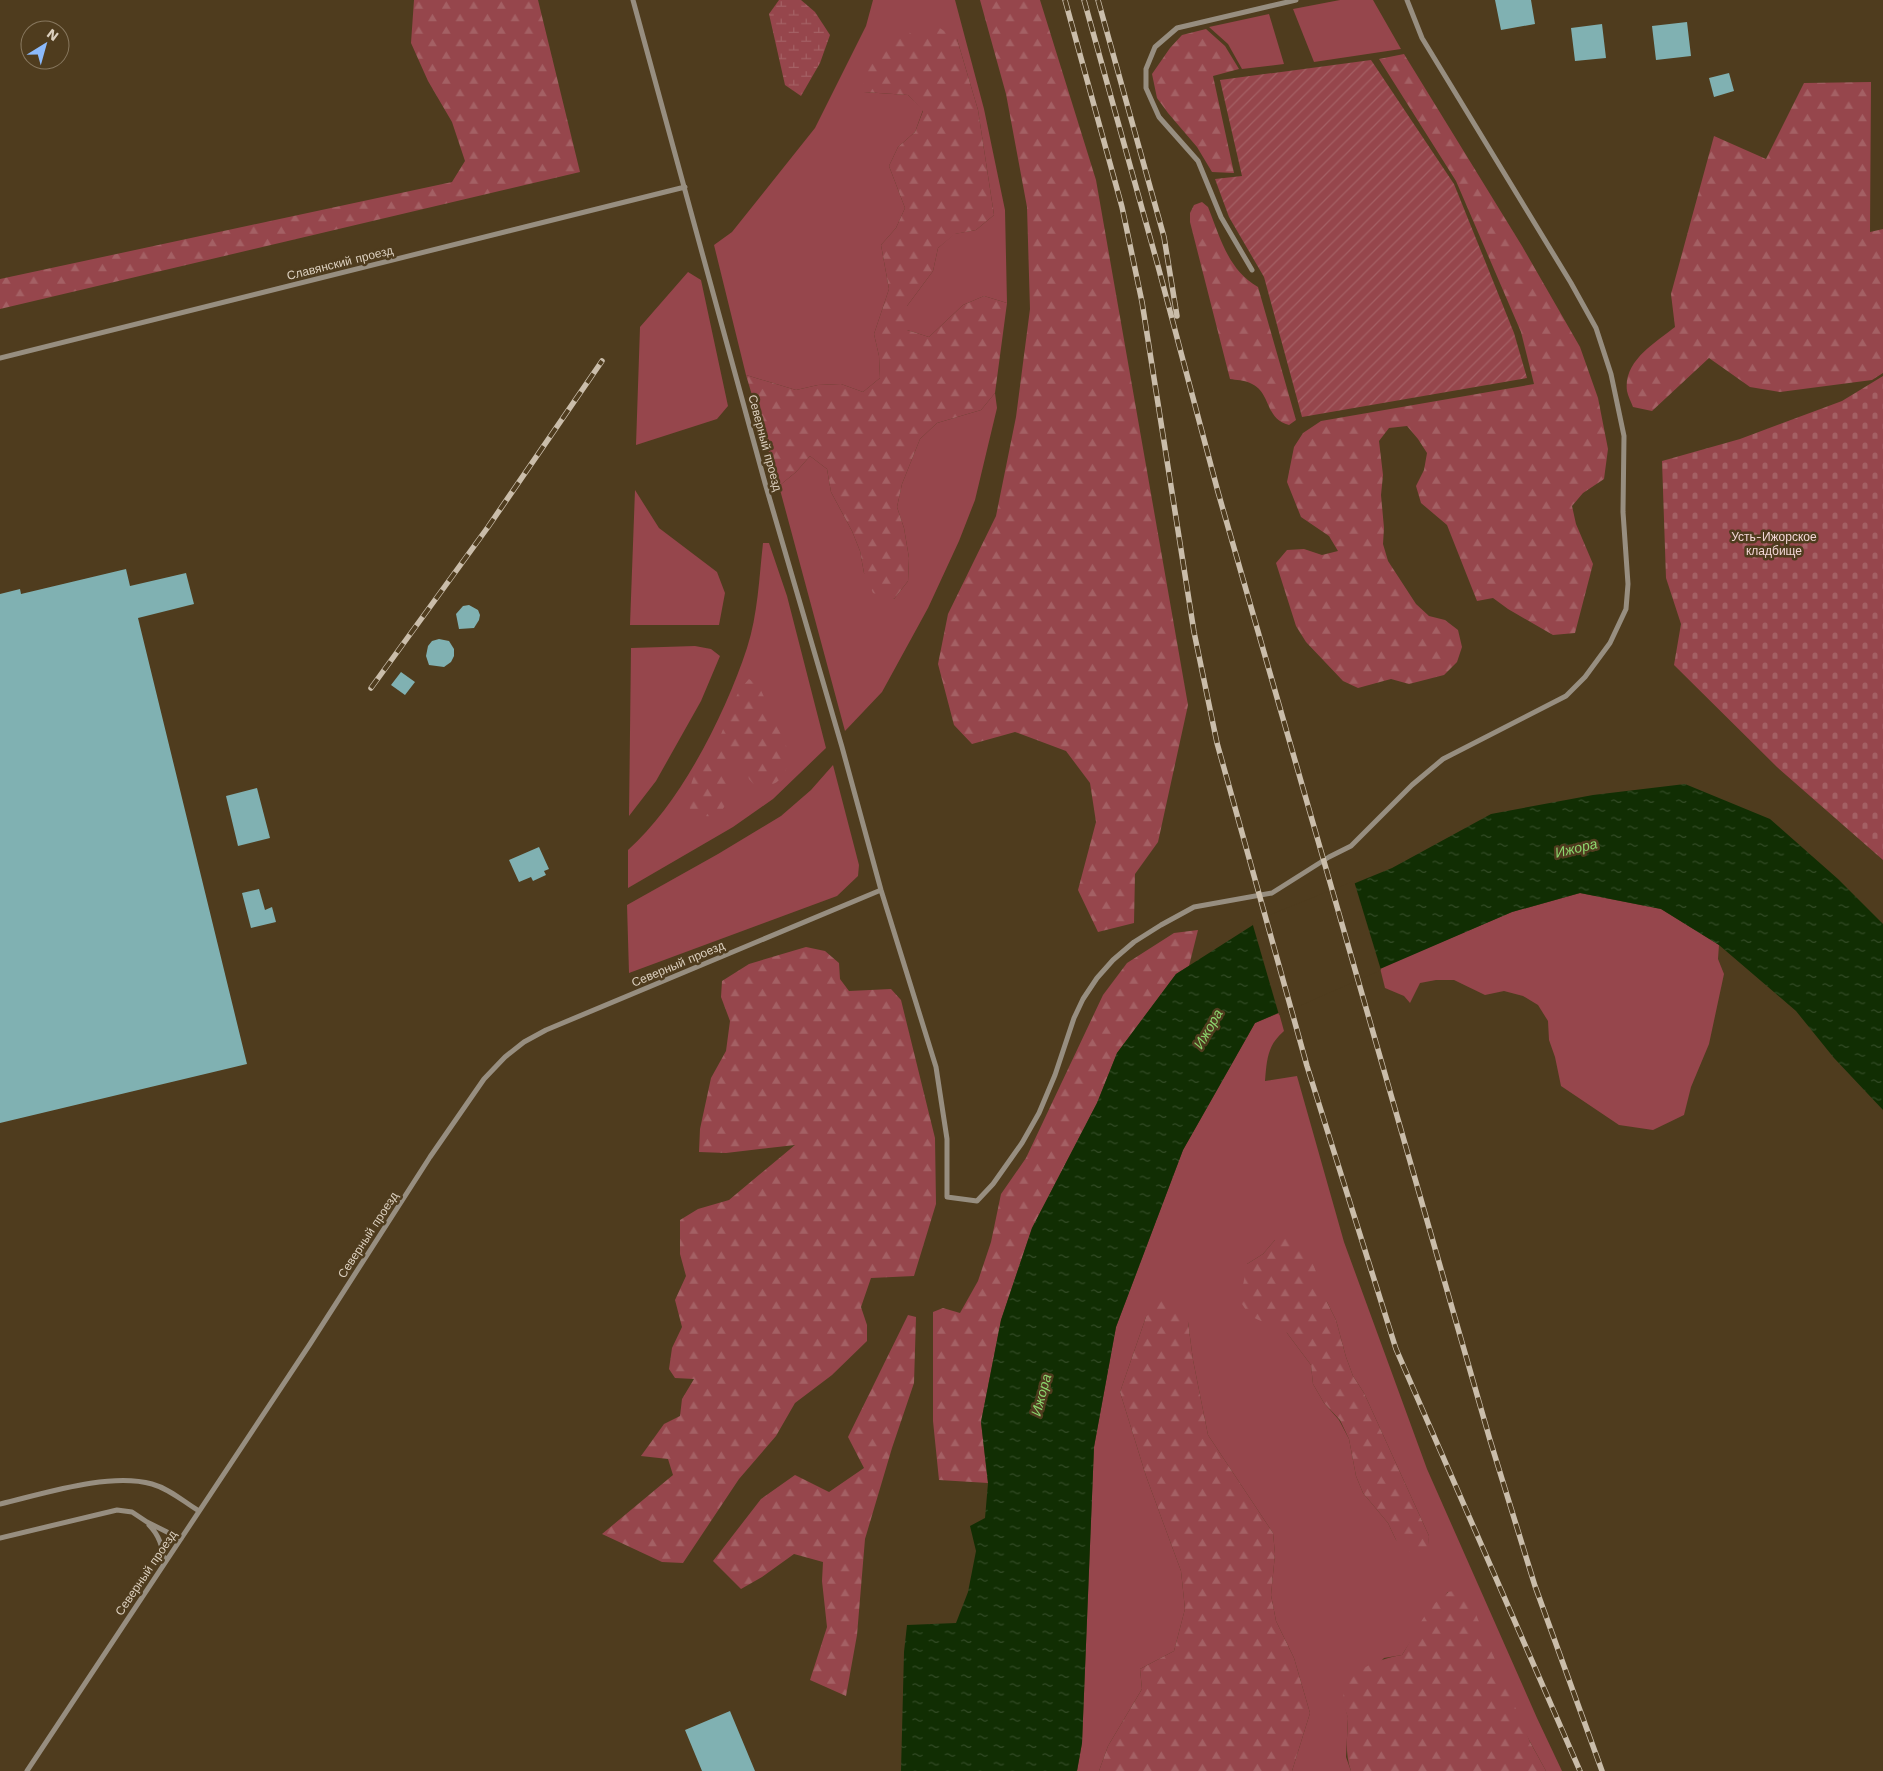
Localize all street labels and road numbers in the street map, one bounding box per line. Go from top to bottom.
street label: Славянский проезд [285,243,395,283]
street label: Северный проезд [745,393,785,493]
street label: Северный проезд [629,938,727,990]
street label: Северный проезд [335,1189,401,1281]
street label: Северный проезд [112,1528,180,1618]

